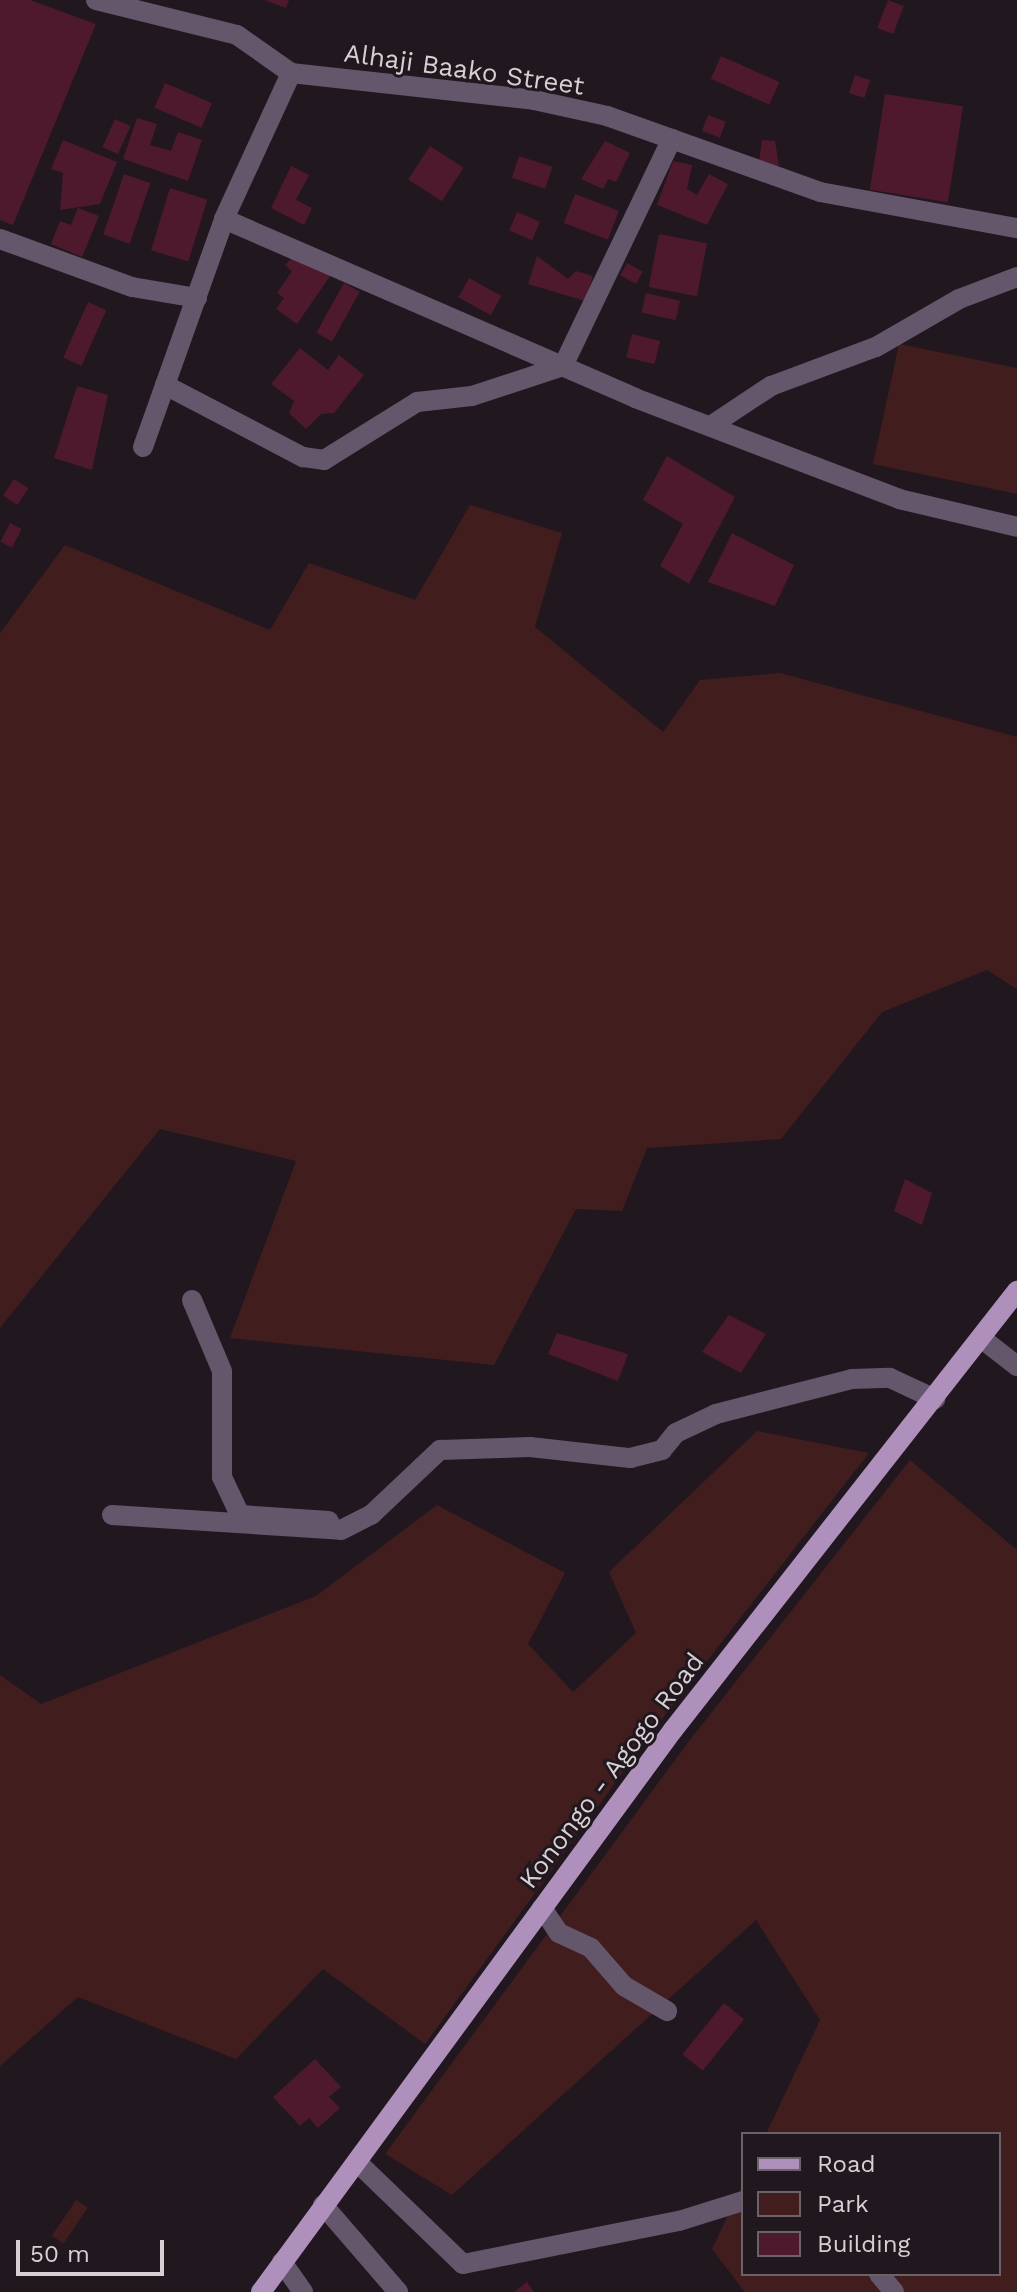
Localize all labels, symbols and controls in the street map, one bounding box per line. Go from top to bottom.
street label: Alhaji Baako Street [342,38,586,102]
street label: Konongo - Agogo Road [513,1647,711,1895]
legend [741,2132,1001,2276]
text: Road [817,2150,876,2178]
text: Park [817,2190,869,2218]
scale bar [20,2224,168,2274]
text: Building [817,2230,910,2258]
text: 50 m [30,2240,90,2268]

